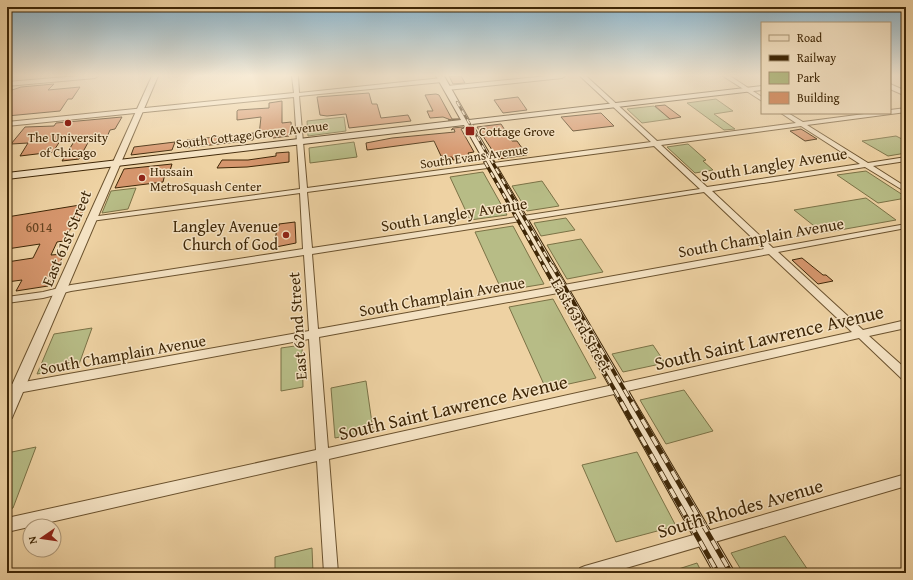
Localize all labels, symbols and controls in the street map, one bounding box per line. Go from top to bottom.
legend [761,22,891,114]
text: Road [797,29,823,46]
text: Railway [797,49,836,66]
text: Park [797,69,821,86]
text: Building [797,89,840,106]
street label: South Cottage Grove Avenue [175,116,329,153]
marker: The University of Chicago [63,118,73,128]
place label: Cottage Grove [479,122,555,141]
marker: Cottage Grove [464,125,476,137]
place label: The University of Chicago [28,128,109,162]
street label: South Evans Avenue [419,140,529,173]
street label: South Langley Avenue [699,141,849,187]
place label: Hussain MetroSquash Center [150,162,262,196]
marker: Hussain MetroSquash Center [137,173,147,183]
street label: East 61st Street [35,186,97,290]
street label: South Langley Avenue [379,191,529,237]
street label: South Champlain Avenue [676,211,846,263]
place label: Langley Avenue Church of God [173,214,278,256]
house number: 6014 [26,217,53,237]
marker: Langley Avenue Church of God [281,230,291,240]
street label: South Champlain Avenue [357,270,527,322]
street label: East 62nd Street [281,271,313,381]
street label: East 63rd Street [545,273,619,377]
street label: South Saint Lawrence Avenue [652,297,886,377]
street label: South Champlain Avenue [38,328,208,380]
street label: South Saint Lawrence Avenue [336,367,570,447]
street label: South Rhodes Avenue [654,471,826,545]
north arrow [22,518,62,558]
text: N [23,534,41,546]

